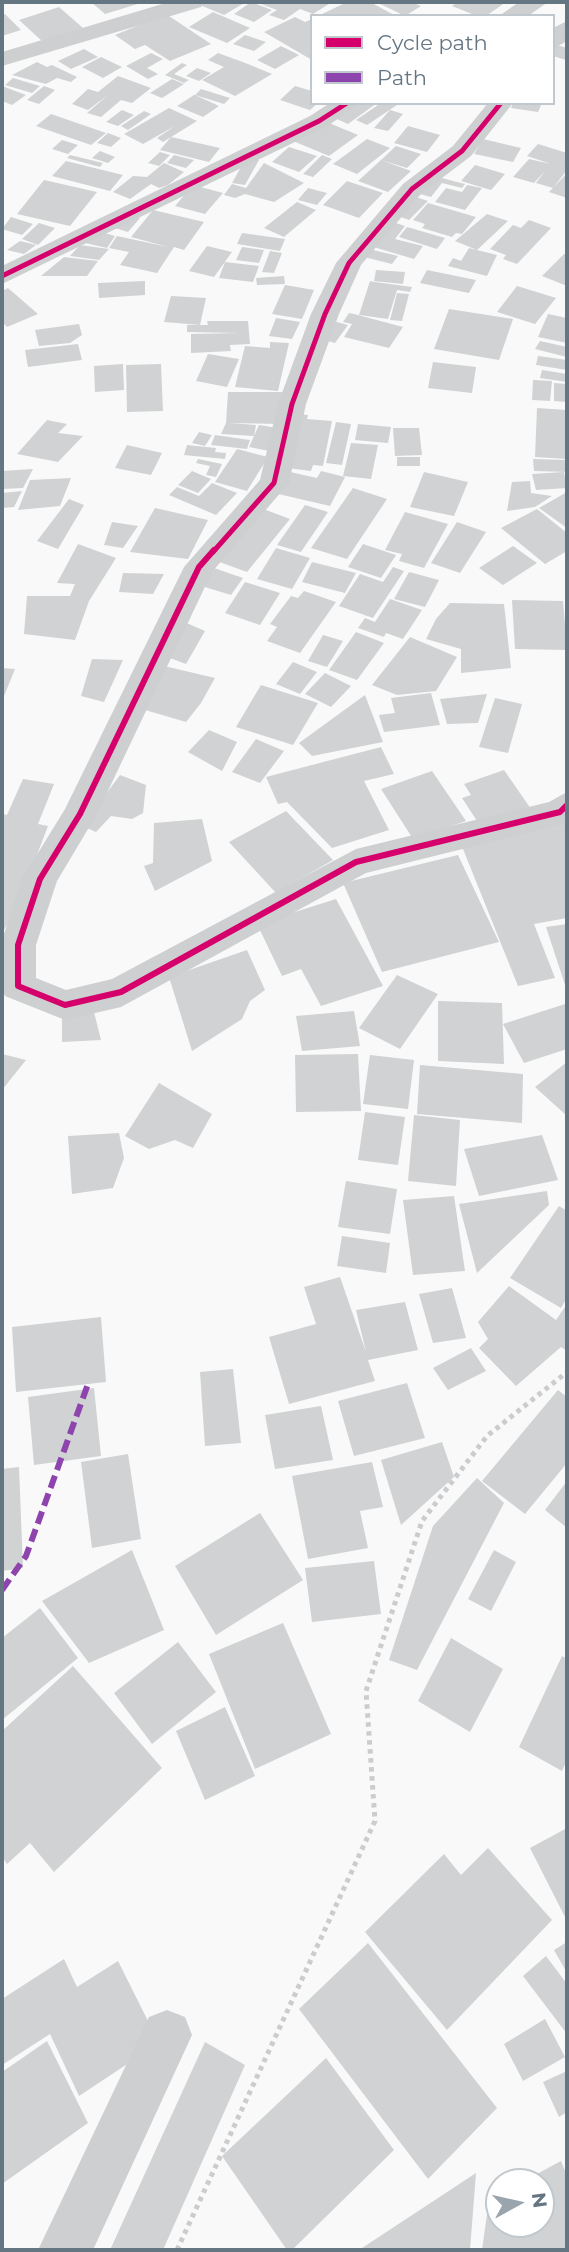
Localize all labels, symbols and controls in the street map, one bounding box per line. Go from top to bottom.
legend [310,14,555,105]
text: Cycle path [377,30,488,55]
text: Path [377,65,427,90]
north arrow [485,2168,555,2238]
text: N [527,2191,552,2209]

